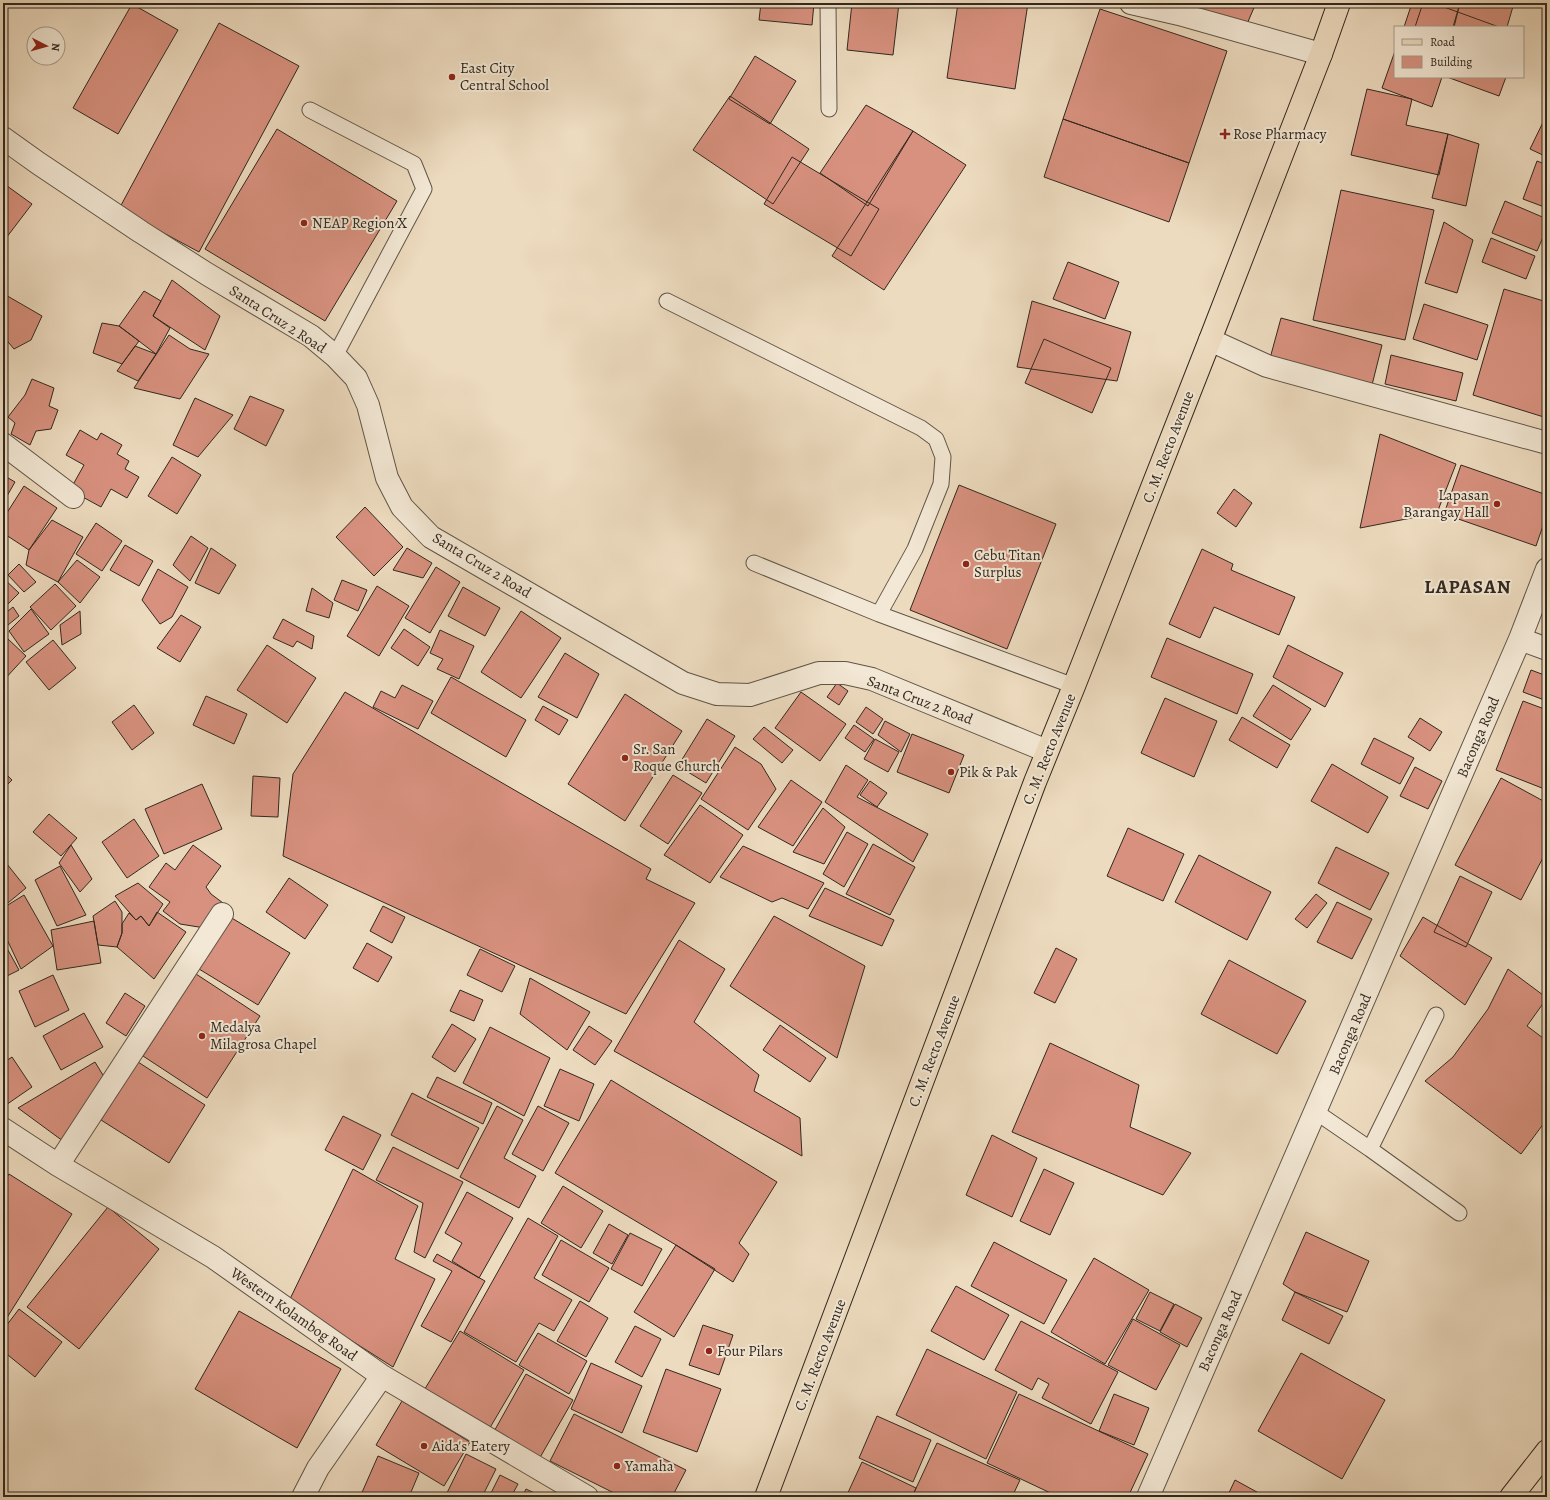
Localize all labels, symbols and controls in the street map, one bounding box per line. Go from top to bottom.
north arrow [26,26,66,66]
legend [1394,26,1524,78]
text: Road [1430,34,1456,50]
text: N [48,42,63,52]
text: Building [1430,54,1472,70]
place label: East City Central School [460,58,549,95]
marker: East City Central School [447,72,457,82]
place label: Rose Pharmacy [1233,124,1327,144]
marker: Rose Pharmacy [1220,129,1230,139]
place label: NEAP Region X [312,213,407,233]
marker: NEAP Region X [299,218,309,228]
street label: Santa Cruz 2 Road [226,280,331,358]
street label: C. M. Recto Avenue [1137,388,1199,506]
place label: Lapasan Barangay Hall [1403,485,1489,522]
marker: Lapasan Barangay Hall [1492,499,1502,509]
street label: Santa Cruz 2 Road [429,528,536,603]
place label: Cebu Titan Surplus [974,545,1041,582]
marker: Cebu Titan Surplus [961,559,971,569]
district label: LAPASAN [1424,574,1512,600]
street label: Santa Cruz 2 Road [864,671,977,730]
street label: C. M. Recto Avenue [1018,690,1081,808]
street label: Baconga Road [1452,693,1504,781]
place label: Sr. San Roque Church [633,739,720,776]
marker: Sr. San Roque Church [620,753,630,763]
place label: Pik & Pak [959,762,1018,782]
marker: Pik & Pak [946,767,956,777]
street label: Baconga Road [1324,990,1376,1078]
street label: C. M. Recto Avenue [903,992,965,1110]
place label: Medalya Milagrosa Chapel [210,1017,317,1054]
marker: Medalya Milagrosa Chapel [197,1031,207,1041]
street label: Western Kolambog Road [226,1262,362,1366]
street label: Baconga Road [1193,1287,1247,1374]
street label: C. M. Recto Avenue [789,1296,851,1414]
place label: Four Pilars [717,1341,783,1361]
marker: Four Pilars [704,1346,714,1356]
place label: Aida's Eatery [431,1436,510,1456]
marker: Aida's Eatery [419,1441,429,1451]
place label: Yamaha [624,1456,674,1476]
marker: Yamaha [612,1461,622,1471]

